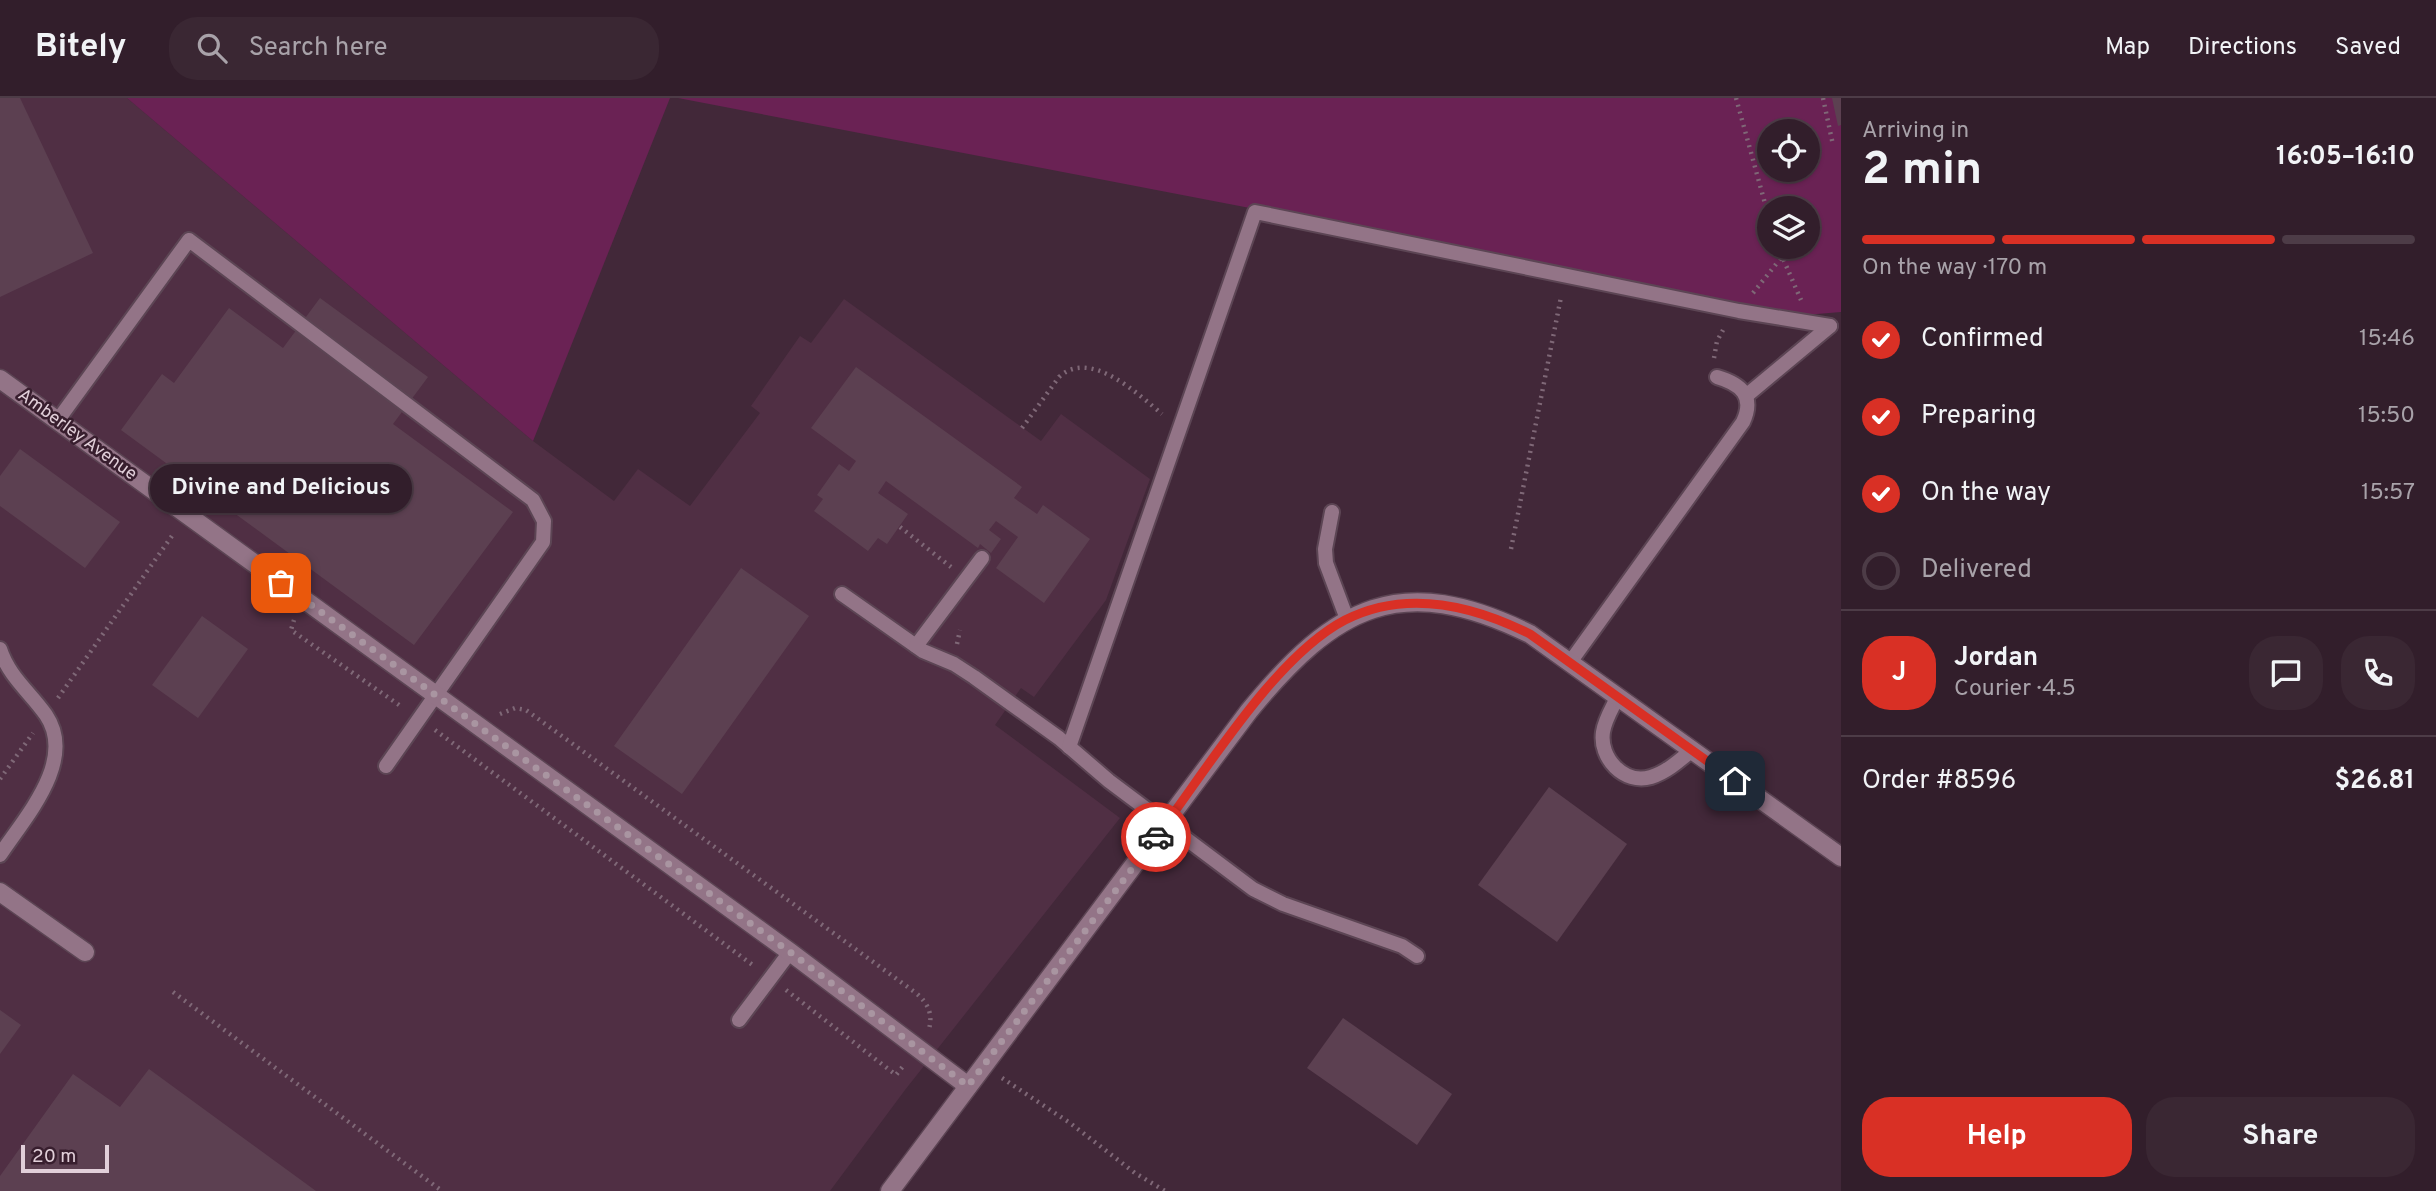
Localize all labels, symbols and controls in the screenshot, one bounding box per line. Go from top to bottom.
search box [169,17,659,80]
text: Bitely [35,27,127,69]
icon: search [193,29,231,67]
text: Search here [249,32,388,65]
text: Map [2105,33,2150,63]
text: Directions [2188,33,2297,63]
text: Saved [2335,33,2401,63]
text: Arriving in [1862,117,1969,146]
map controls [1757,119,1820,259]
button: locate [1757,119,1820,182]
text: 16:05–16:10 [2276,141,2415,174]
text: 2 min [1862,142,1982,201]
button: layers [1757,196,1820,259]
text: On the way · 170 m [1862,254,2047,283]
icon: check [1862,321,1900,359]
text: Confirmed [1921,323,2044,356]
text: 15:46 [2359,325,2415,354]
street label: Amberley Avenue [13,384,141,486]
icon: check [1862,398,1900,436]
text: Preparing [1921,400,2036,433]
text: 15:50 [2358,402,2415,431]
callout: Divine and Delicious [150,464,412,513]
text: Divine and Delicious [171,474,391,503]
icon: check [1862,475,1900,513]
text: On the way [1921,477,2051,510]
text: 15:57 [2361,479,2415,508]
pin [251,553,311,613]
text: Delivered [1921,554,2032,587]
icon: bag [262,564,300,602]
button: chat [2249,636,2323,710]
button: phone [2341,636,2415,710]
text: Jordan [1954,642,2038,675]
text: J [1892,657,1906,690]
text: Courier · 4.5 [1954,675,2076,704]
pin [1705,751,1765,811]
icon: home [1716,762,1754,800]
text: Order #8596 [1862,765,2016,798]
text: $26.81 [2334,765,2415,798]
courier [1121,802,1191,872]
icon: car [1137,818,1175,856]
button: Help [1862,1097,2132,1177]
button: Share [2146,1097,2415,1177]
scale bar [21,1142,108,1174]
text: 20 m [32,1145,76,1169]

